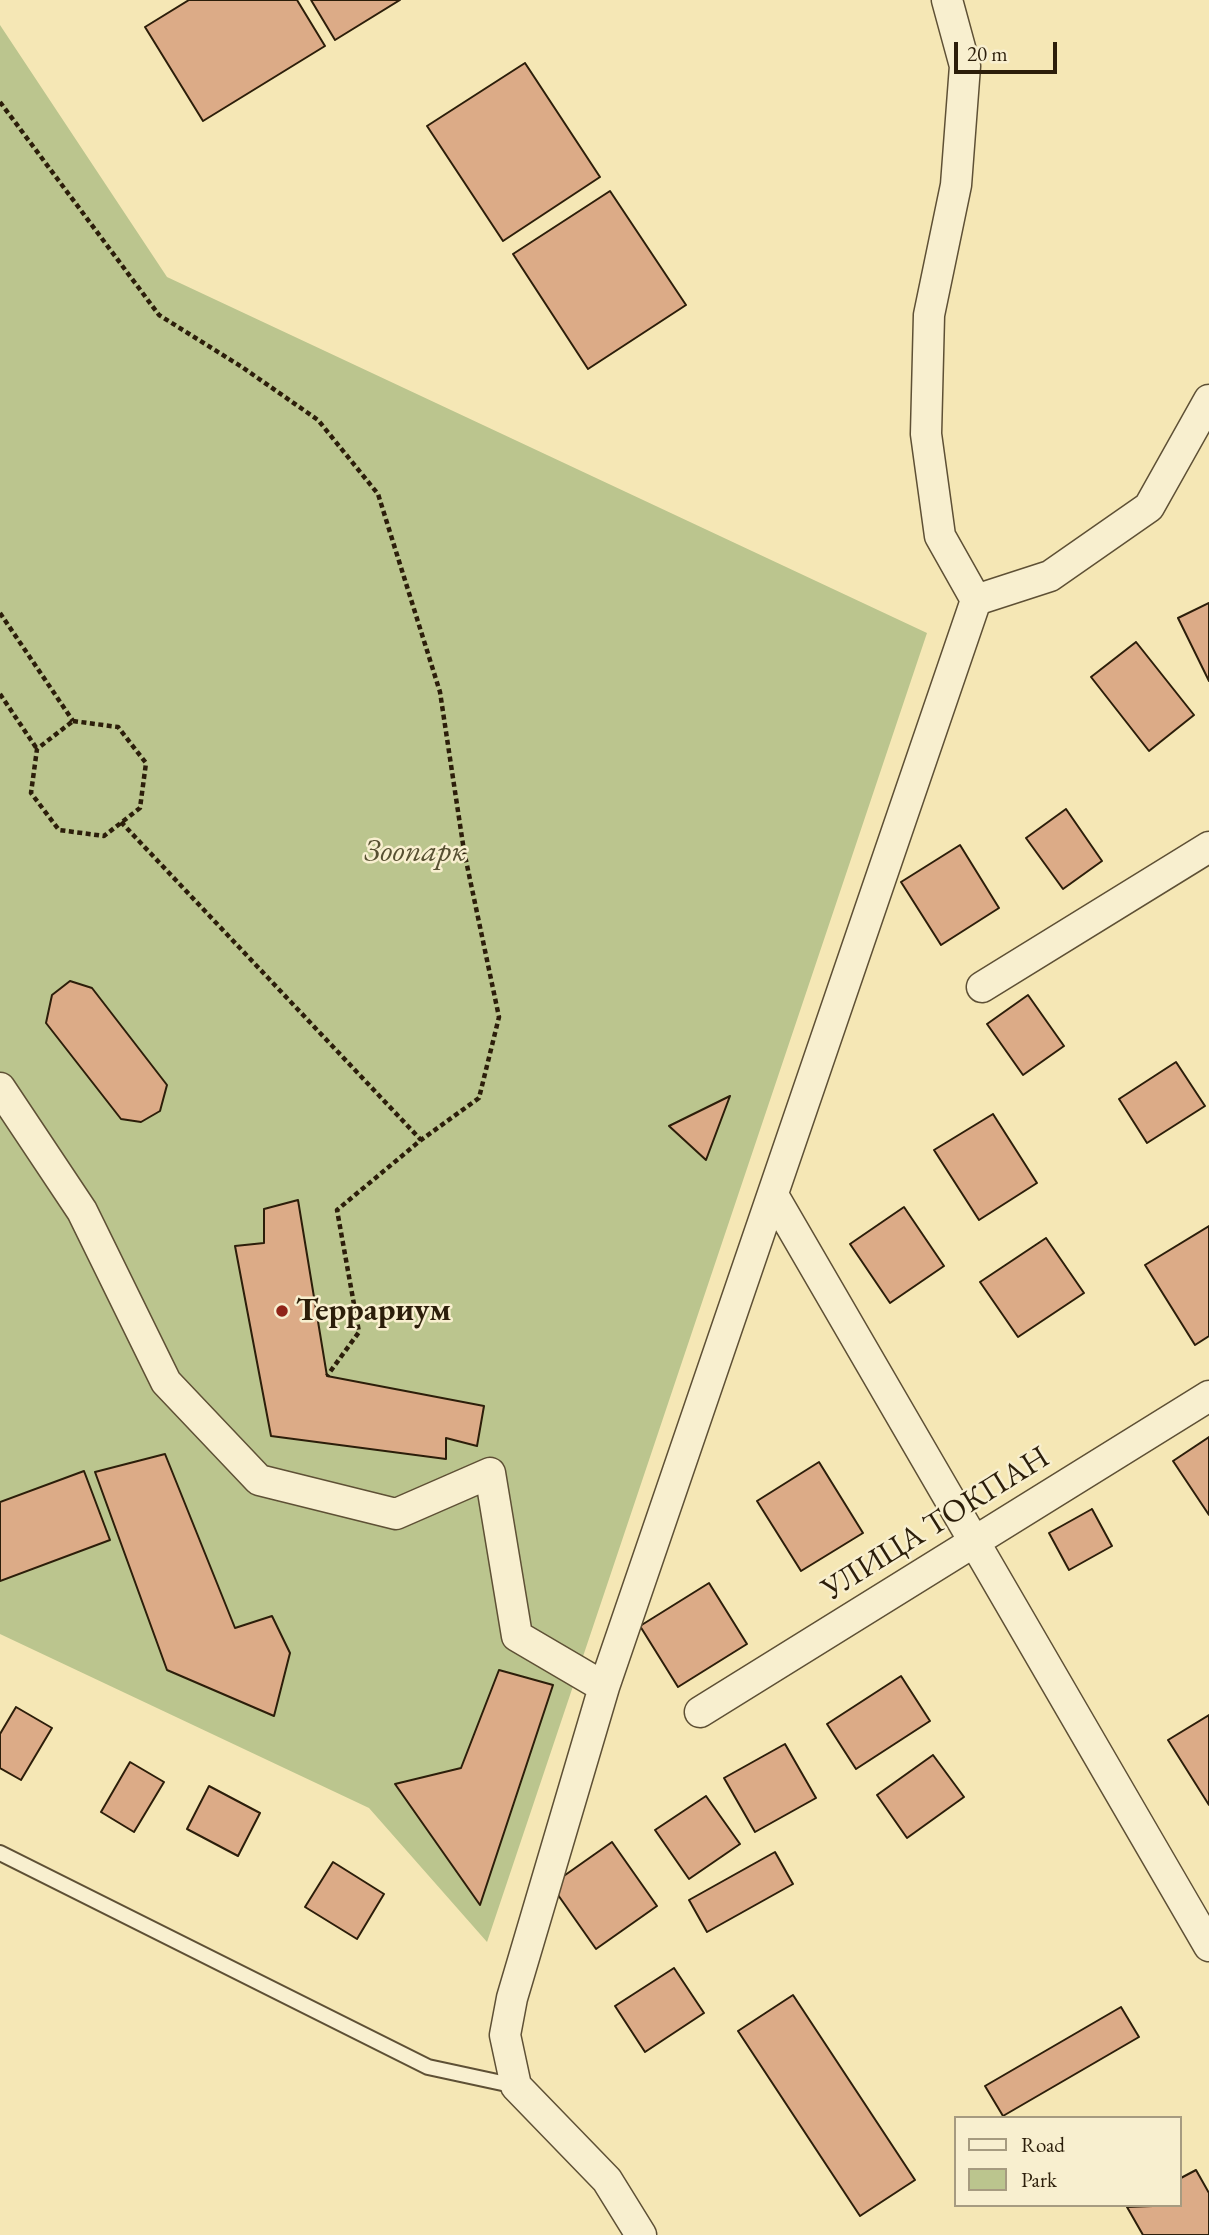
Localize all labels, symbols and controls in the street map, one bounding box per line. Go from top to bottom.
scale bar [957,28,1060,72]
text: 20 m [967,40,1008,67]
park label: Зоопарк [364,833,466,871]
place label: Террариум [296,1292,451,1330]
marker: Террариум [274,1303,290,1319]
street label: УЛИЦА ТОКПАН [815,1439,1057,1609]
legend [954,2116,1181,2207]
text: Road [1021,2131,1065,2158]
text: Park [1021,2166,1057,2193]

